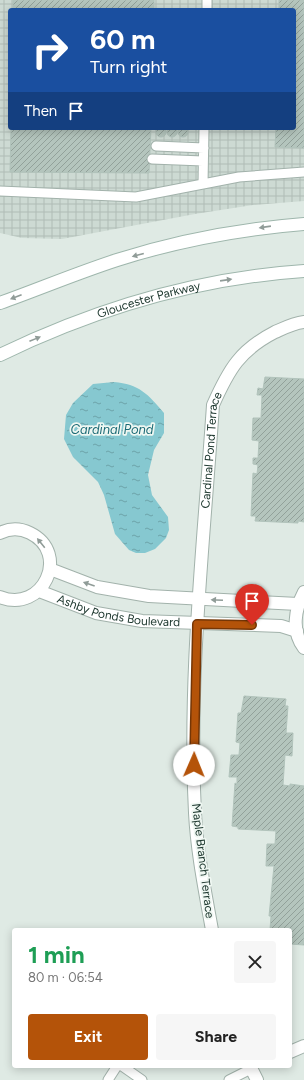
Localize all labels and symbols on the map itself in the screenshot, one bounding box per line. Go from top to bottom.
one-way arrow [259,224,271,230]
one-way arrow [132,252,144,258]
one-way arrow [220,277,232,283]
street label: Gloucester Parkway [95,279,202,321]
one-way arrow [9,295,21,301]
one-way arrow [30,336,41,342]
street label: Cardinal Pond Terrace [198,389,225,509]
water label: Cardinal Pond [71,422,154,437]
one-way arrow [37,537,46,548]
one-way arrow [82,580,94,586]
pin [235,584,269,625]
street label: Ashby Ponds Boulevard [55,592,180,629]
one-way arrow [210,597,223,603]
position arrow [173,744,215,786]
street label: Maple Branch Terrace [189,803,217,920]

